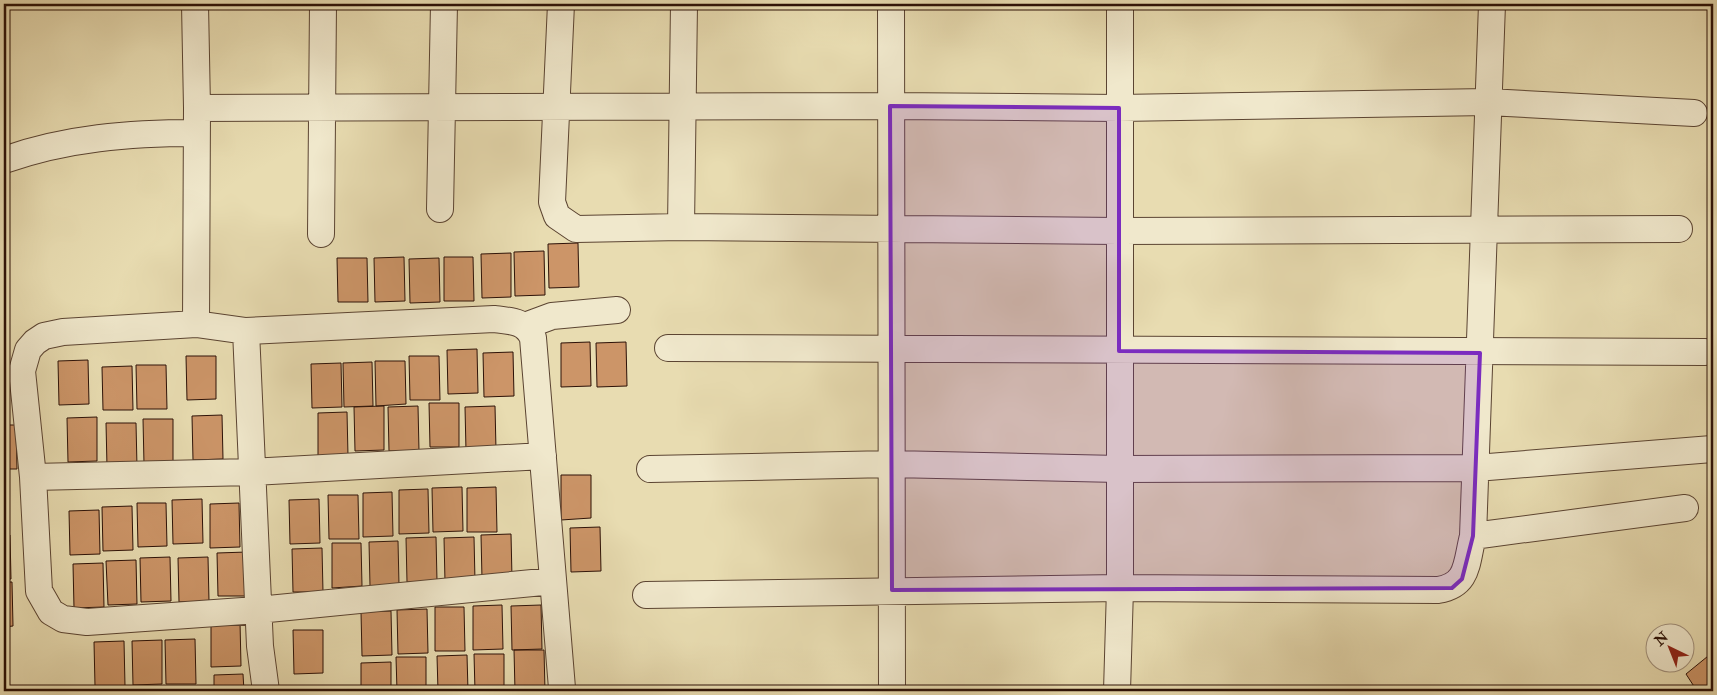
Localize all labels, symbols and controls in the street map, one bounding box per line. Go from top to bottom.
north arrow [1644,622,1694,672]
text: N [1650,628,1672,650]

